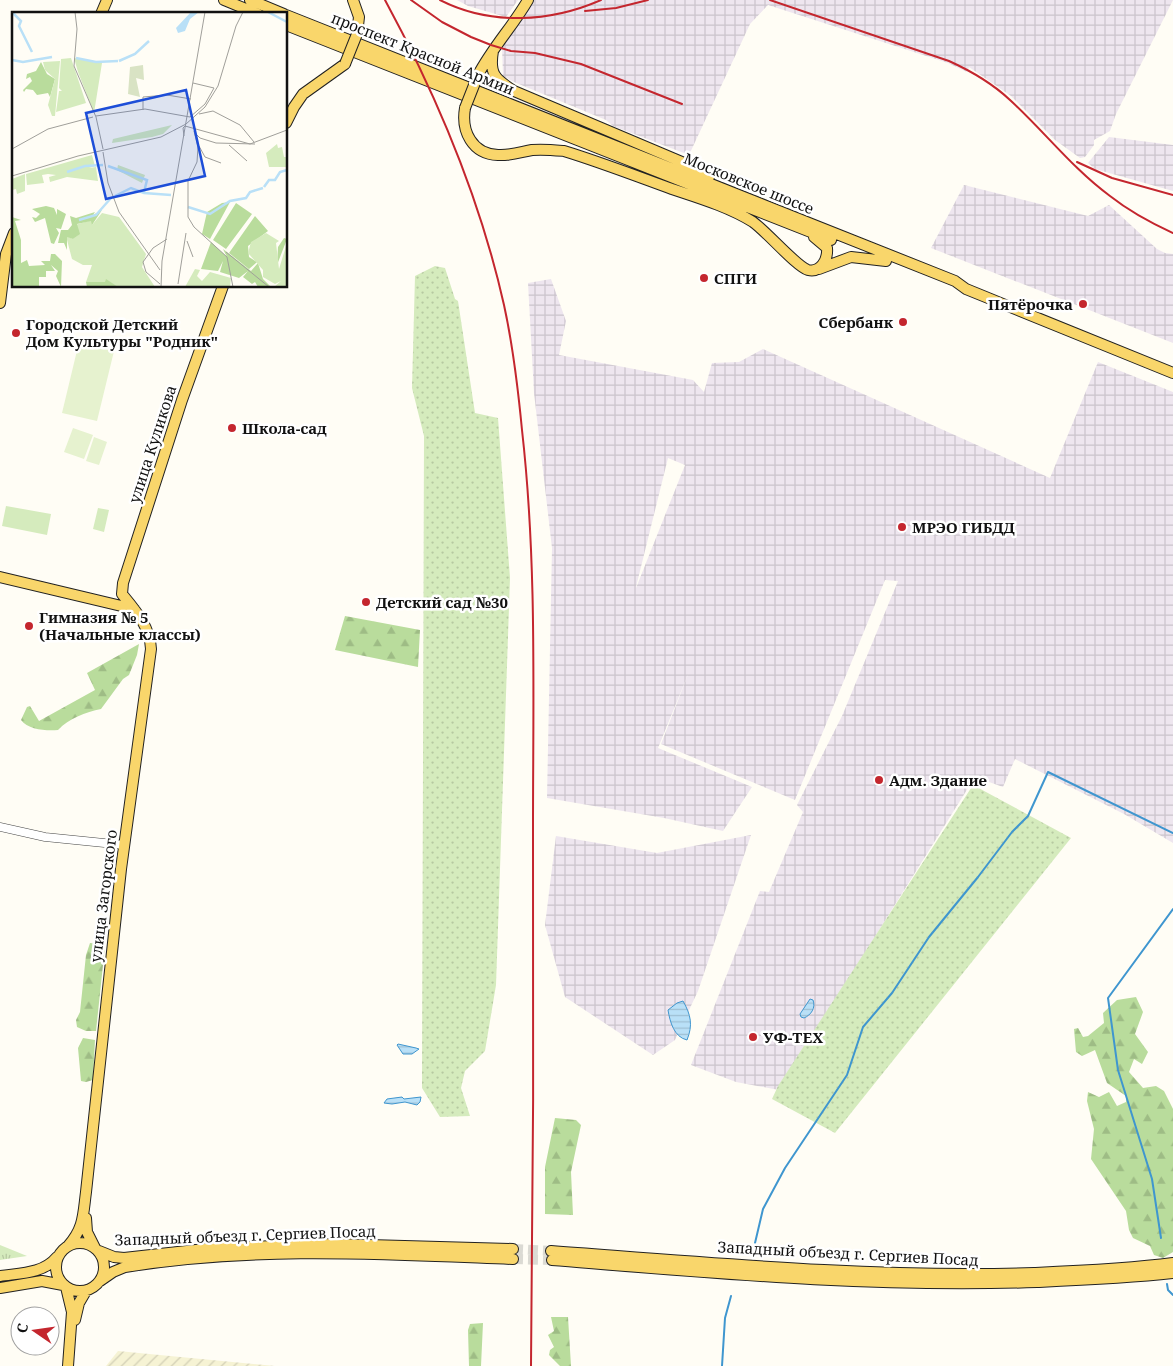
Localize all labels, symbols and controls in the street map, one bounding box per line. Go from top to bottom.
street label: проспект Красной Армии [329,7,517,99]
inset map [12,12,288,288]
street label: Московское шоссе [681,148,817,218]
place label: СПГИ [714,268,757,288]
marker: СПГИ [698,272,710,284]
place label: Пятёрочка [988,294,1073,314]
marker: Пятёрочка [1077,298,1089,310]
place label: Сбербанк [819,312,894,332]
place label: Городской Детский Дом Культуры "Родник" [26,314,218,351]
marker: Сбербанк [897,316,909,328]
marker: Городской Детский Дом Культуры "Родник" [10,327,22,339]
street label: улица Куликова [123,382,181,506]
place label: Школа-сад [242,418,327,438]
marker: Школа-сад [226,422,238,434]
place label: МРЭО ГИБДД [912,517,1015,537]
marker: МРЭО ГИБДД [896,521,908,533]
place label: Детский сад №30 [376,592,508,612]
marker: Детский сад №30 [360,596,372,608]
place label: Гимназия № 5 (Начальные классы) [39,607,201,644]
marker: Гимназия № 5 (Начальные классы) [23,620,35,632]
place label: Адм. Здание [889,770,987,790]
marker: Адм. Здание [873,774,885,786]
street label: улица Загорского [85,828,121,964]
place label: УФ-ТЕХ [763,1027,823,1047]
marker: УФ-ТЕХ [747,1031,759,1043]
street label: Западный объезд г. Сергиев Посад [114,1220,376,1250]
street label: Западный объезд г. Сергиев Посад [717,1236,979,1270]
north arrow [10,1306,60,1356]
text: С [12,1321,32,1335]

